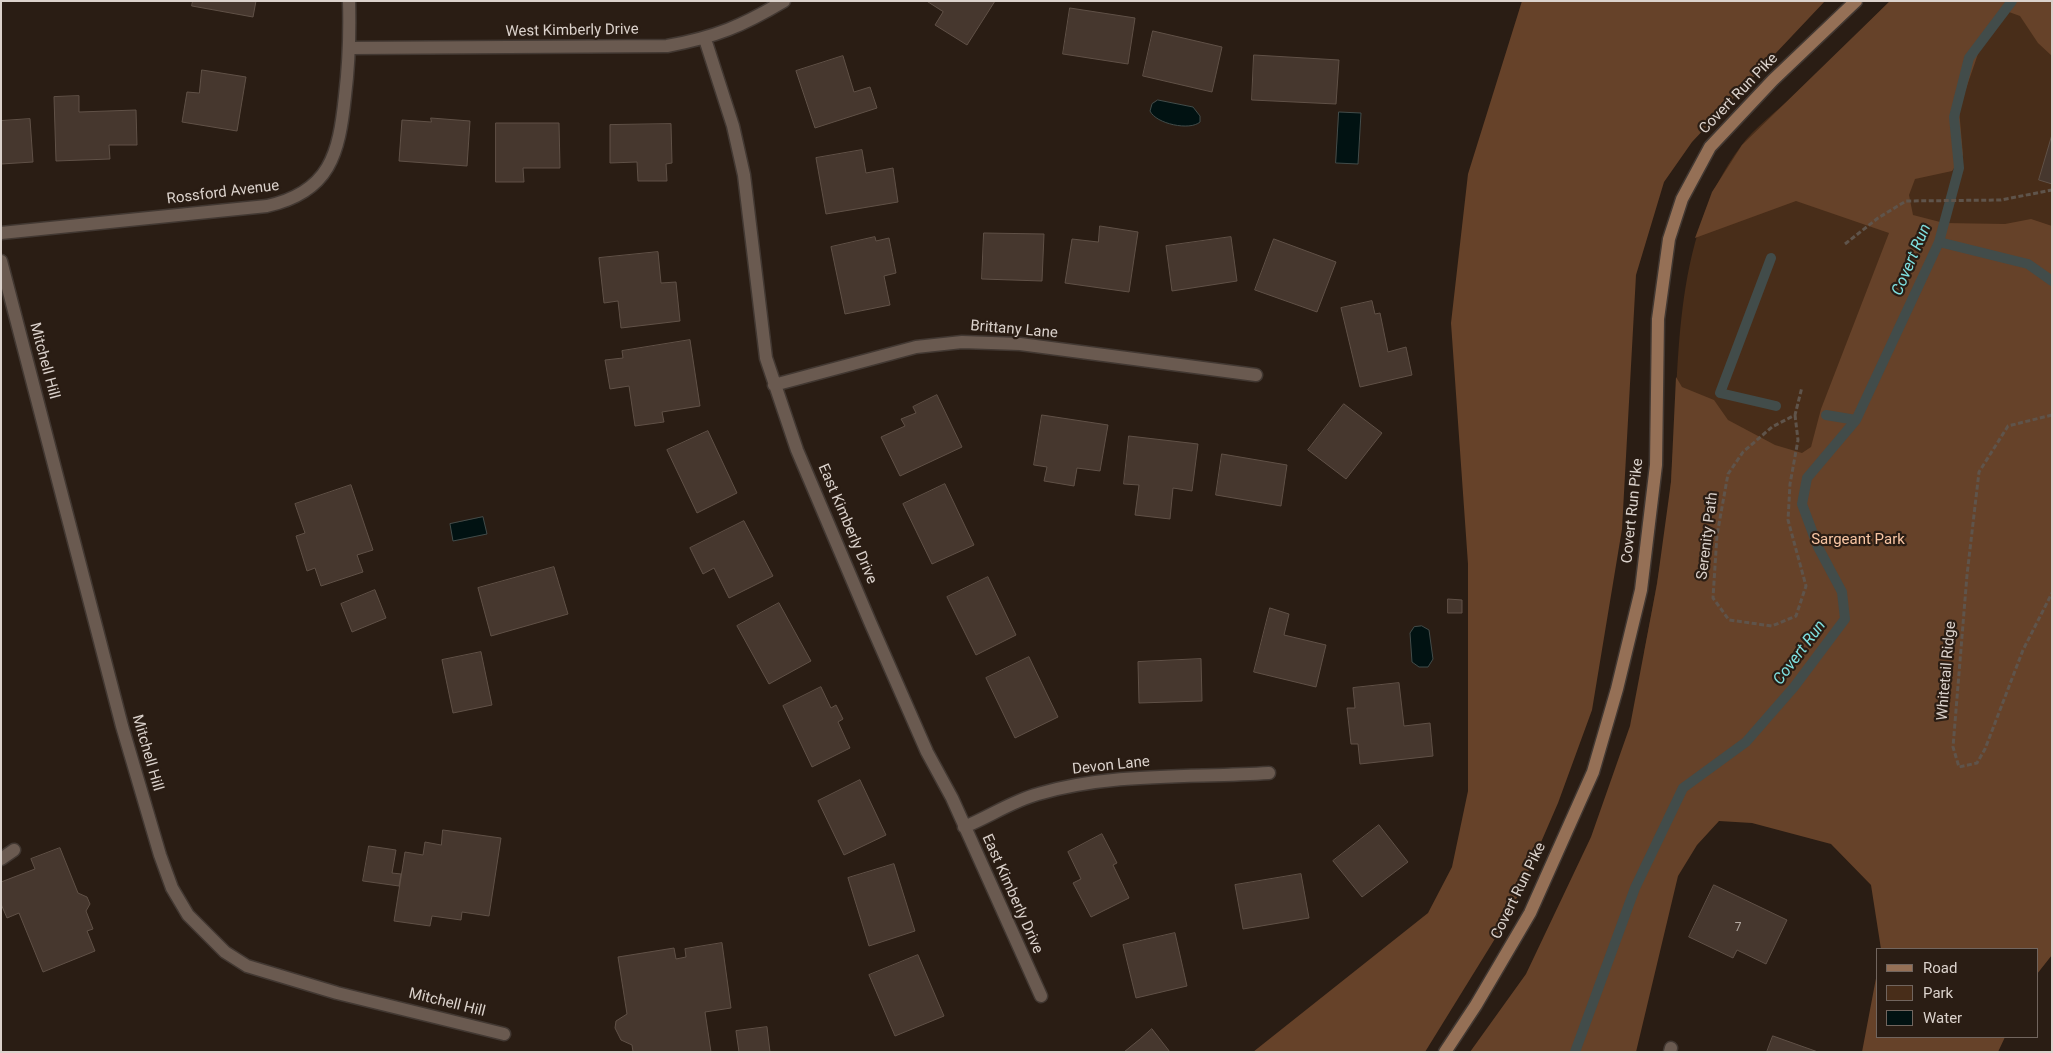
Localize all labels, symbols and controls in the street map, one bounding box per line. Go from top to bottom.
street label: West Kimberly Drive [505,21,639,41]
street label: Covert Run Pike [1696,50,1782,138]
street label: Rossford Avenue [166,177,280,209]
water label: Covert Run [1888,221,1936,299]
street label: Brittany Lane [970,317,1058,343]
street label: Mitchell Hill [25,321,63,401]
street label: Covert Run Pike [1619,458,1647,564]
street label: East Kimberly Drive [814,461,880,587]
street label: Serenity Path [1694,491,1722,581]
park label: Sargeant Park [1811,531,1905,549]
water label: Covert Run [1770,617,1830,689]
street label: Whitetail Ridge [1934,620,1960,722]
street label: Mitchell Hill [128,713,166,793]
street label: Devon Lane [1071,753,1151,779]
street label: East Kimberly Drive [978,831,1046,957]
street label: Covert Run Pike [1488,840,1550,942]
house number: 7 [1735,921,1741,935]
legend [1876,948,2038,1038]
text: Road [1923,959,1957,977]
text: Park [1923,984,1953,1002]
street label: Mitchell Hill [407,985,487,1021]
text: Water [1923,1009,1962,1027]

